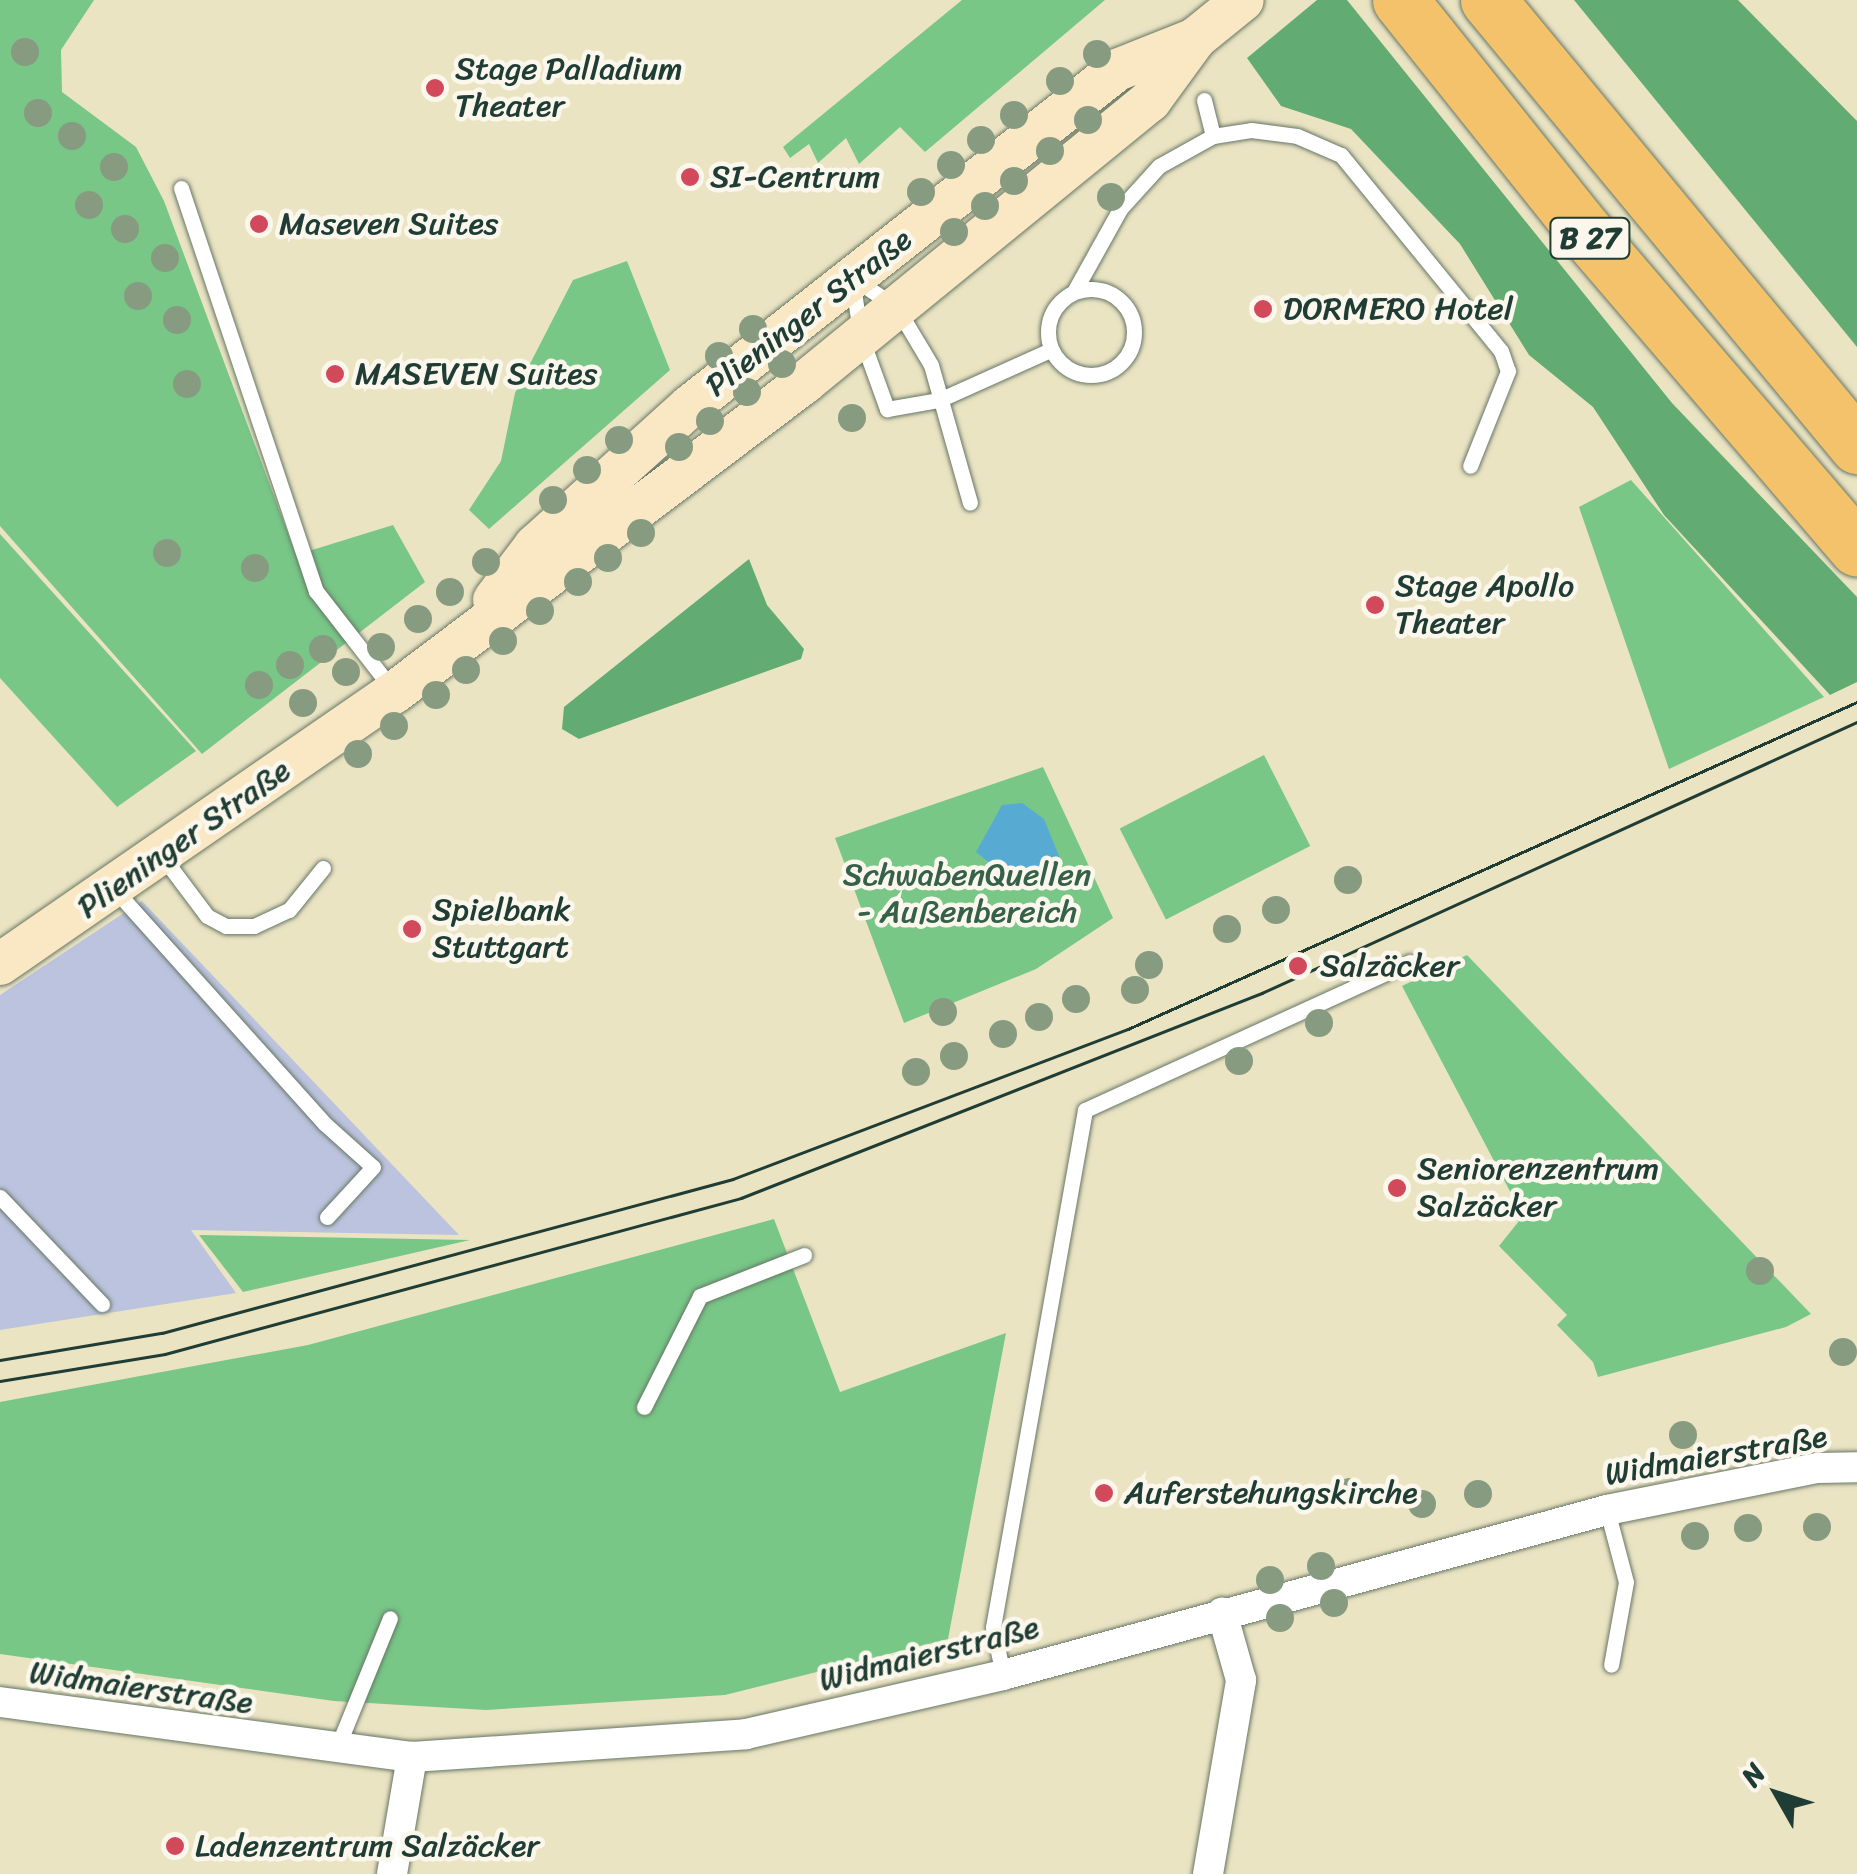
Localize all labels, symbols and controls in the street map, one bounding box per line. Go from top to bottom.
place label: Stage Palladium Theater [455,51,683,126]
marker: Stage Palladium Theater [424,77,446,99]
place label: SI-Centrum [710,158,880,196]
marker: SI-Centrum [679,166,701,188]
place label: Maseven Suites [279,205,499,243]
marker: Maseven Suites [248,213,270,235]
road number: B 27 [1548,213,1632,263]
street label: Plieninger Straße [697,220,921,406]
place label: DORMERO Hotel [1283,290,1513,328]
marker: DORMERO Hotel [1252,298,1274,320]
place label: MASEVEN Suites [355,355,597,393]
marker: MASEVEN Suites [324,363,346,385]
place label: Stage Apollo Theater [1395,568,1575,643]
marker: Stage Apollo Theater [1364,594,1386,616]
street label: Plieninger Straße [69,751,299,927]
park label: SchwabenQuellen - Außenbereich [843,857,1091,932]
place label: Spielbank Stuttgart [432,892,571,967]
marker: Spielbank Stuttgart [401,918,423,940]
place label: Salzäcker [1320,947,1459,985]
marker: Salzäcker [1285,953,1311,979]
place label: Seniorenzentrum Salzäcker [1417,1151,1659,1226]
marker: Seniorenzentrum Salzäcker [1386,1177,1408,1199]
street label: Widmaierstraße [1602,1418,1830,1494]
place label: Auferstehungskirche [1124,1474,1418,1512]
marker: Auferstehungskirche [1093,1482,1115,1504]
street label: Widmaierstraße [815,1608,1043,1700]
street label: Widmaierstraße [27,1653,255,1723]
north arrow [1727,1744,1827,1844]
text: N [1728,1752,1778,1798]
place label: Ladenzentrum Salzäcker [195,1827,541,1865]
marker: Ladenzentrum Salzäcker [164,1835,186,1857]

